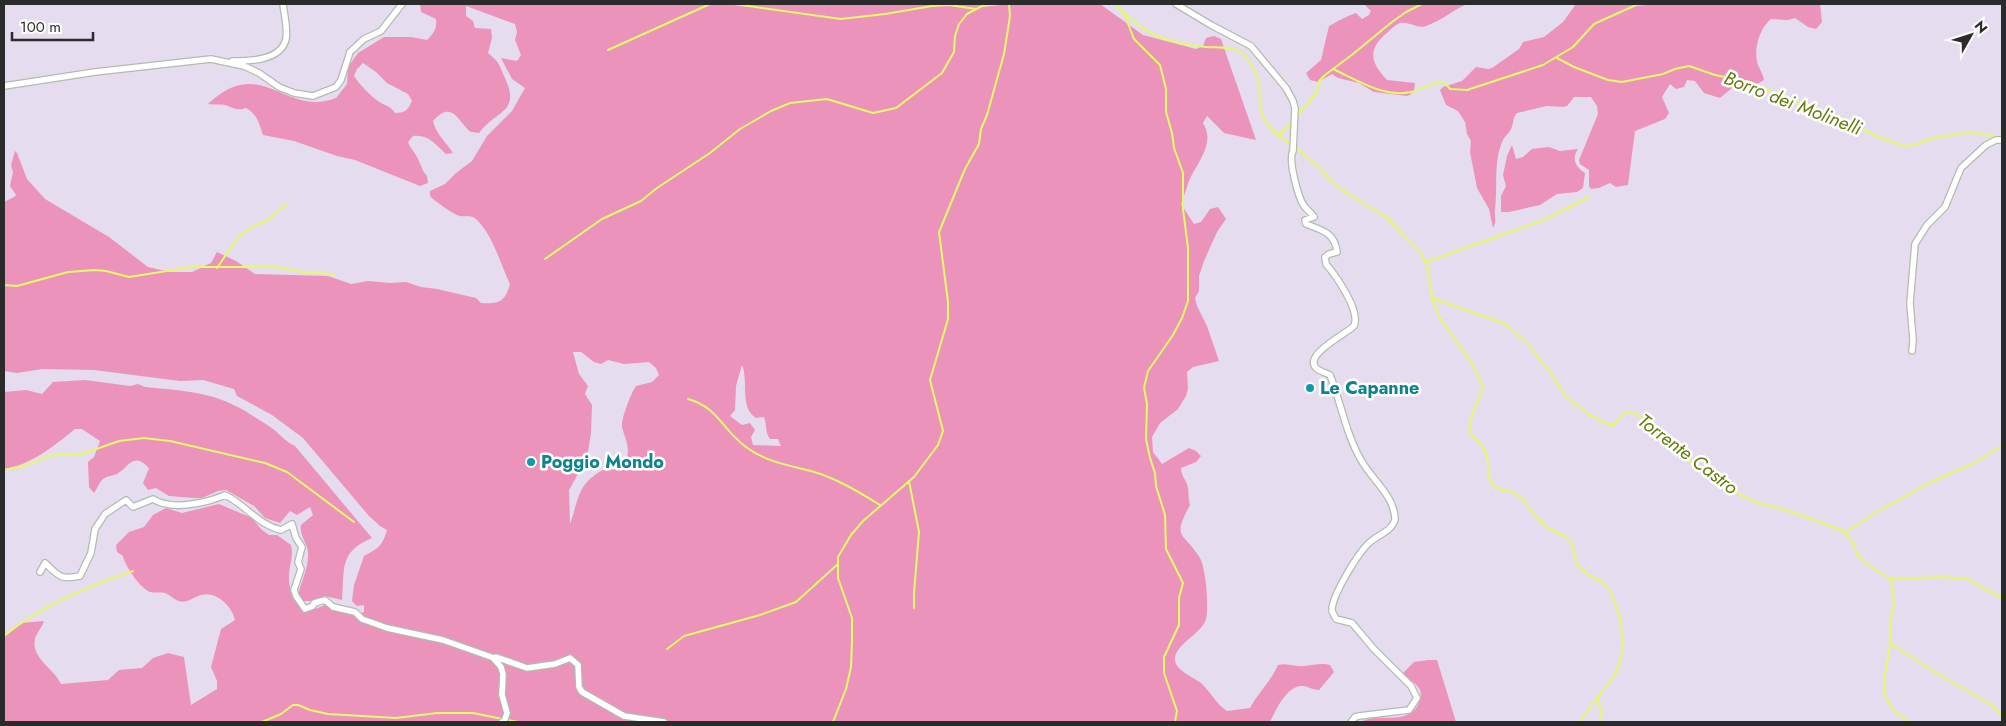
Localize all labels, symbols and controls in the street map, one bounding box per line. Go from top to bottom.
scale bar [12,10,94,42]
north arrow [1946,10,1996,60]
text: 100 m [20,16,61,38]
text: N [1970,16,1992,37]
water label: Borro dei Molinelli [1720,64,1867,142]
place label: Le Capanne [1320,375,1419,401]
marker: Le Capanne [1304,382,1316,394]
water label: Torrente Castro [1632,407,1744,501]
place label: Poggio Mondo [541,449,664,475]
marker: Poggio Mondo [525,456,537,468]

